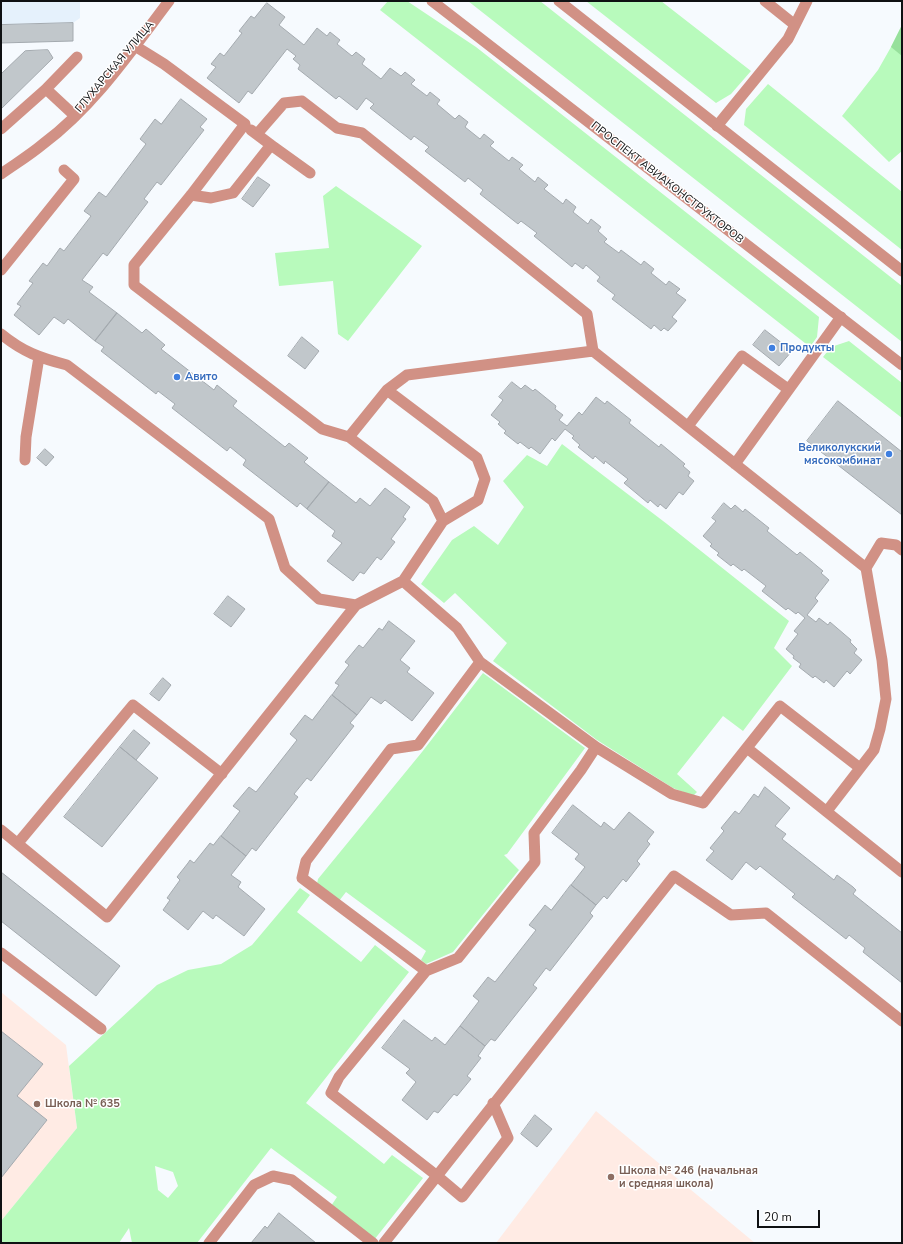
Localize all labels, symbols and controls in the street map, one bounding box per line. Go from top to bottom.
street label: ГЛУХАРСКАЯ УЛИЦА [73,19,157,115]
street label: ПРОСПЕКТ АВИАКОНСТРУКТОРОВ [588,119,746,247]
place label: Продукты [780,341,834,355]
marker: Продукты [767,343,777,353]
place label: Авито [185,370,218,384]
marker: Авито [172,372,182,382]
place label: Великолукский мясокомбинат [798,441,881,467]
marker: Великолукский мясокомбинат [884,449,894,459]
place label: Школа № 635 [45,1097,120,1111]
marker: Школа № 635 [32,1099,42,1109]
place label: Школа № 246 (начальная и средняя школа) [619,1164,758,1190]
marker: Школа № 246 (начальная и средняя школа) [606,1172,616,1182]
scale bar [759,1202,822,1228]
text: 20 m [764,1209,792,1225]

